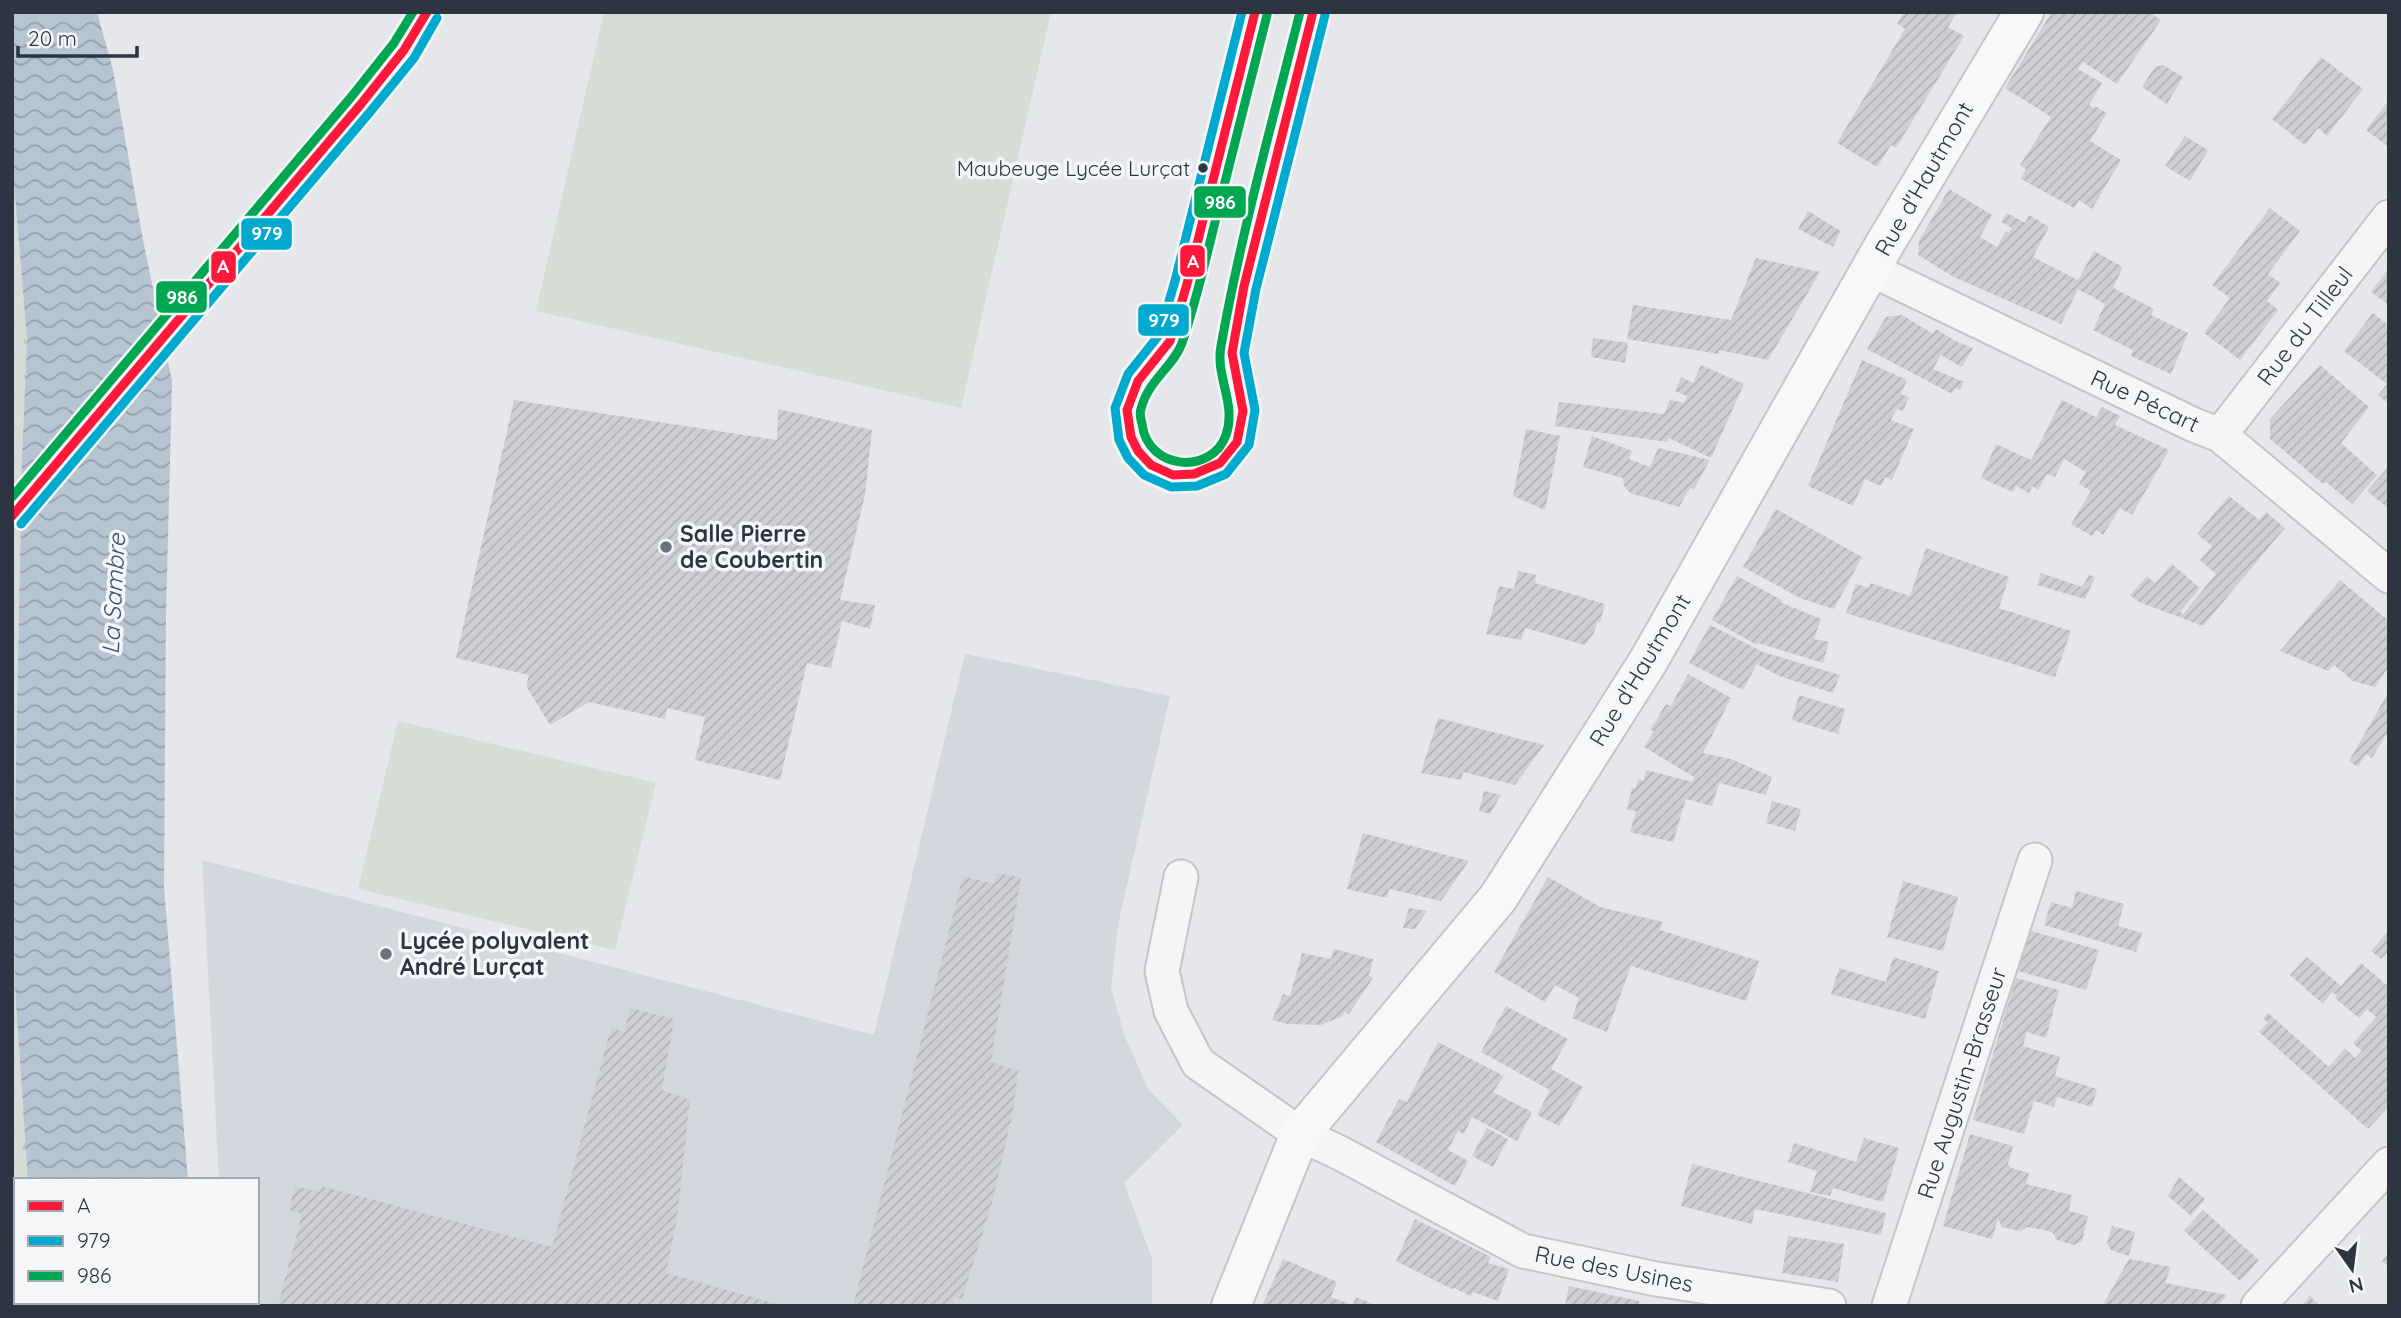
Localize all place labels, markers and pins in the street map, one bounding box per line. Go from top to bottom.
place label: Maubeuge Lycée Lurçat [957,155,1190,181]
marker: Maubeuge Lycée Lurçat [1196,161,1210,175]
place label: Salle Pierre de Coubertin [680,519,823,574]
marker: Salle Pierre de Coubertin [658,539,674,555]
place label: Lycée polyvalent André Lurçat [400,926,590,981]
marker: Lycée polyvalent André Lurçat [378,946,394,962]

